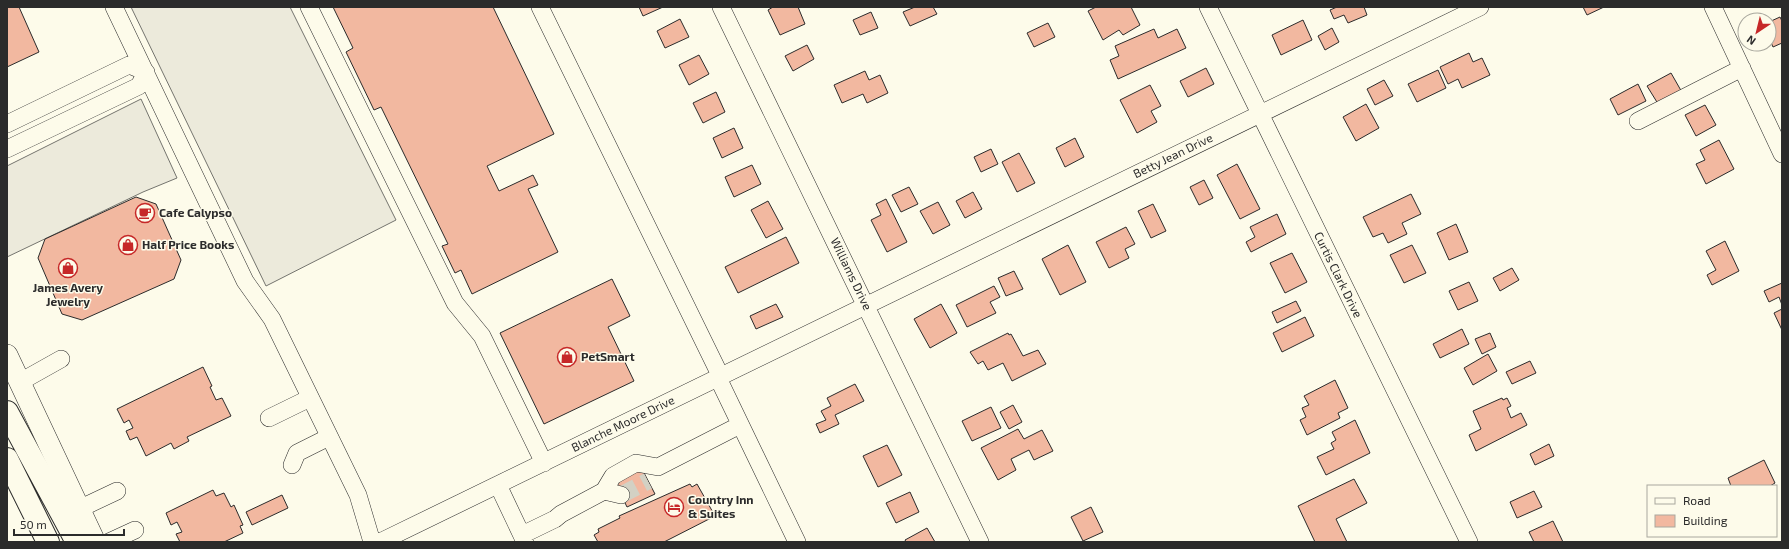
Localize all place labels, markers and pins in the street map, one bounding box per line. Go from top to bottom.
cafe icon: Cafe Calypso [134,202,156,224]
place label: Cafe Calypso [159,205,232,220]
shop icon: Half Price Books [117,234,139,256]
place label: Half Price Books [142,237,234,251]
shop icon: James Avery Jewelry [57,257,79,279]
place label: James Avery Jewelry [33,280,103,309]
shop icon: PetSmart [556,346,578,368]
place label: PetSmart [581,349,635,363]
place label: Country Inn & Suites [688,492,754,520]
hotel icon: Country Inn & Suites [663,496,685,518]

